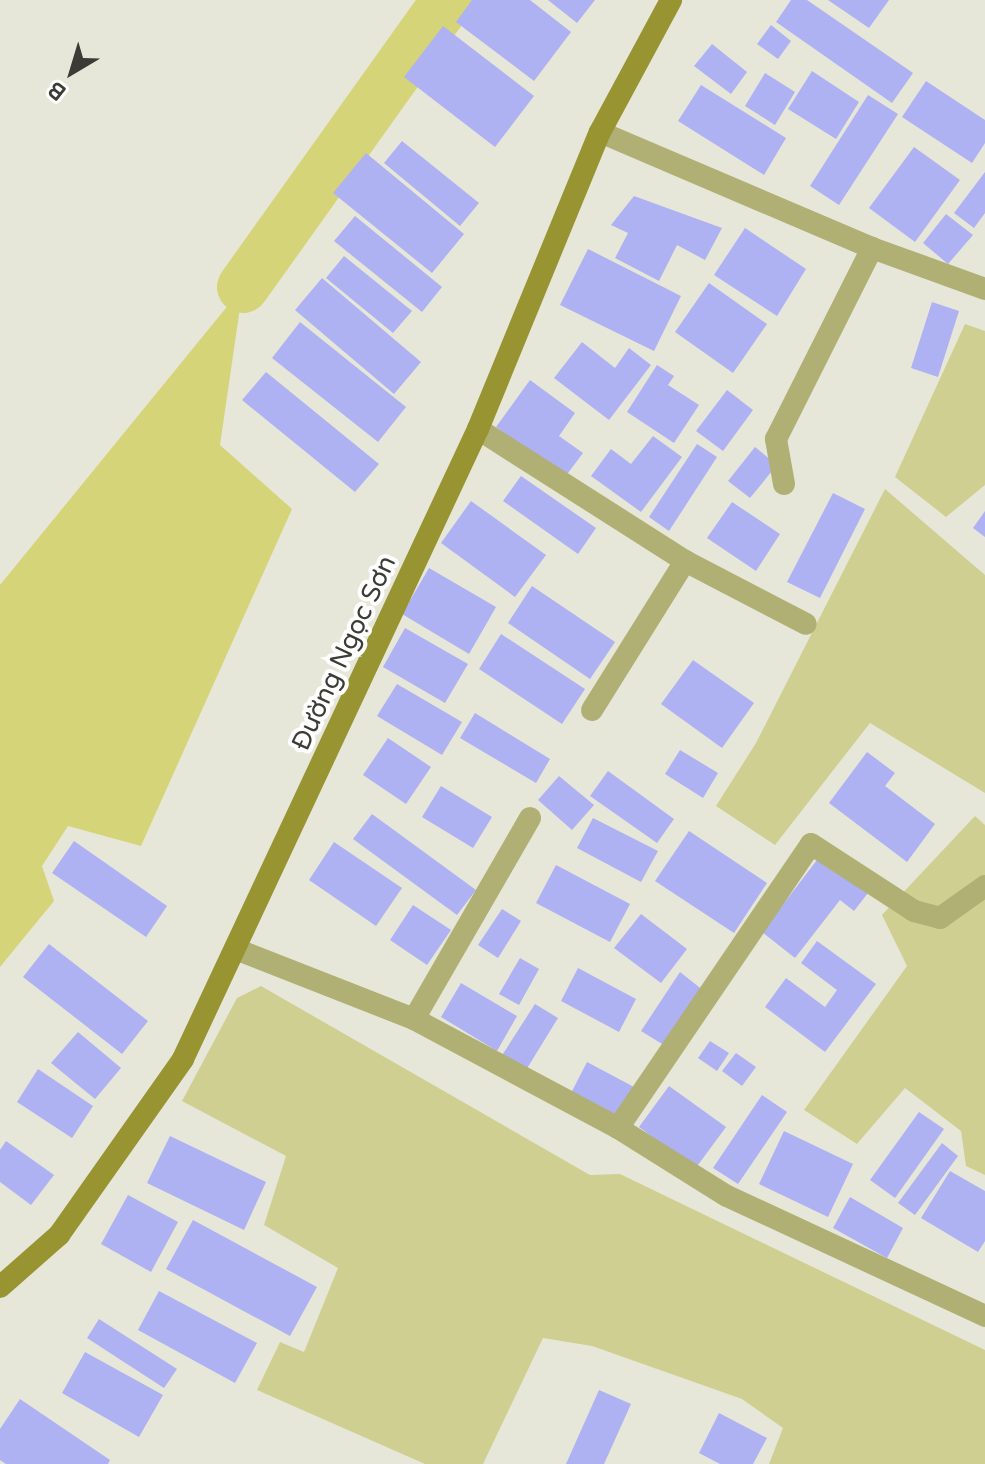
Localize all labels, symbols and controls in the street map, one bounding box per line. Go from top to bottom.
north arrow [32,32,112,112]
text: B [43,76,71,106]
street label: Đường Ngọc Sơn [285,551,403,755]

